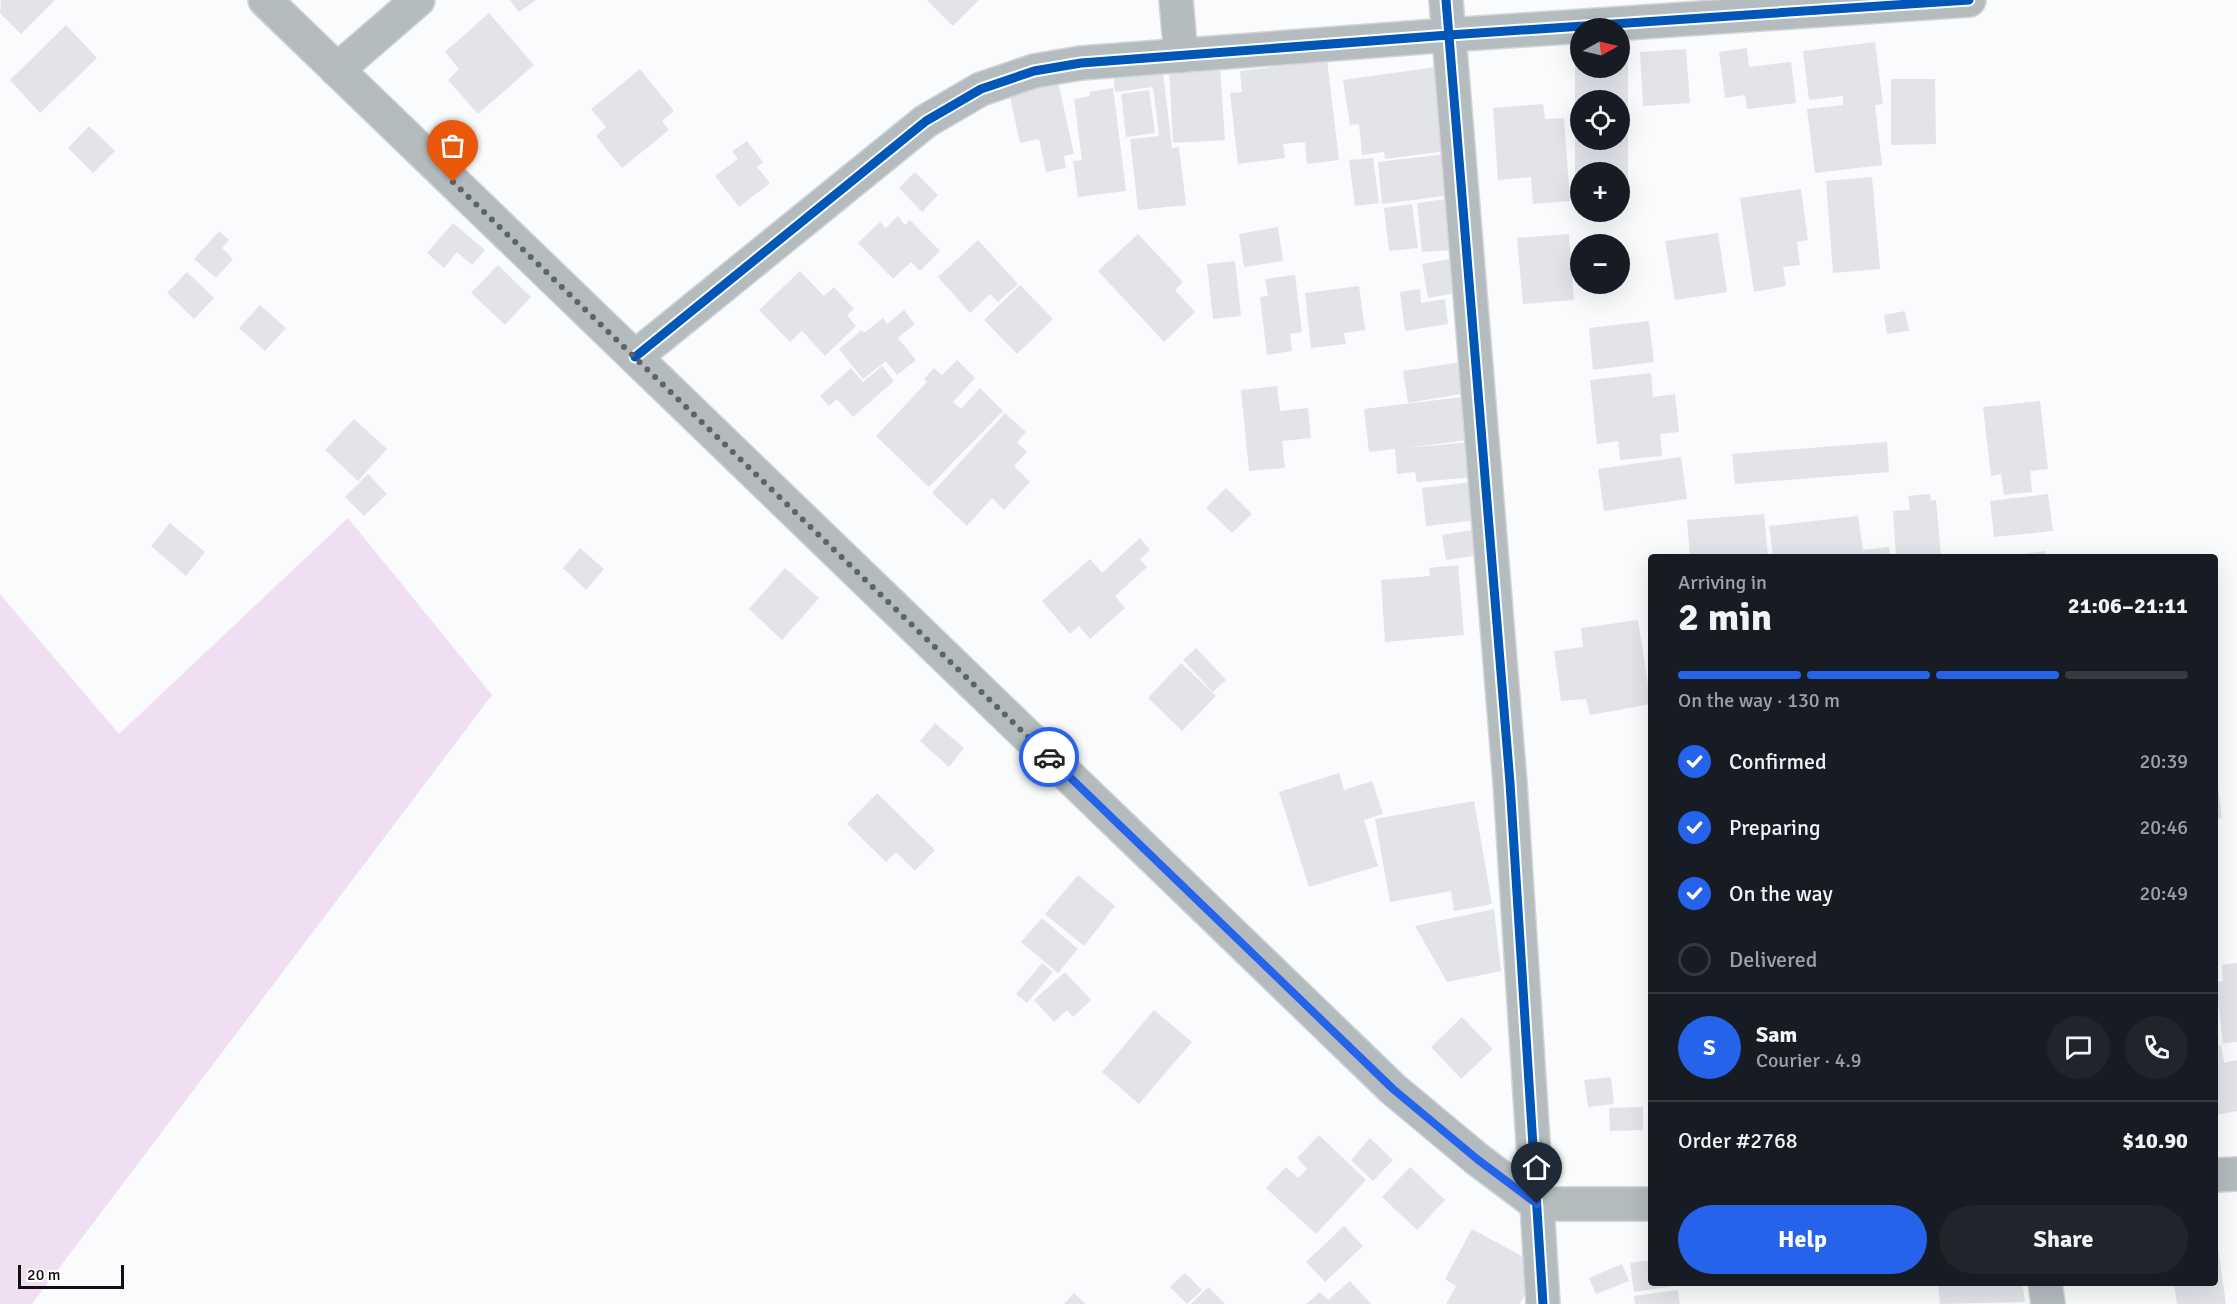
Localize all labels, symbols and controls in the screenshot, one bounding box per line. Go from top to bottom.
north arrow [1570,18,1630,78]
map controls [1570,18,1630,294]
button: locate [1570,90,1630,150]
pin [427,120,478,182]
icon: bag [436,129,469,162]
button: + [1570,162,1630,222]
button: − [1570,234,1630,294]
text: Arriving in [1678,570,1767,595]
text: 21:06–21:11 [2068,592,2188,619]
text: 2 min [1678,593,1772,641]
text: On the way · 130 m [1678,688,1840,713]
courier [1019,727,1079,787]
icon: car [1033,741,1066,774]
icon: check [1678,745,1711,778]
text: Confirmed [1729,748,1827,775]
text: 20:39 [2139,749,2188,774]
icon: check [1678,811,1711,844]
text: Preparing [1729,814,1821,841]
text: 20:46 [2139,815,2188,840]
icon: check [1678,877,1711,910]
text: On the way [1729,880,1833,907]
text: 20:49 [2139,881,2188,906]
text: Delivered [1729,946,1817,973]
button: chat [2047,1016,2110,1079]
button: phone [2125,1016,2188,1079]
text: Sam [1756,1021,1797,1048]
text: S [1703,1034,1716,1061]
text: Courier · 4.9 [1756,1048,1862,1073]
text: Order #2768 [1678,1127,1798,1154]
text: $10.90 [2122,1127,2188,1154]
pin [1511,1142,1562,1204]
icon: home [1520,1151,1553,1184]
button: Help [1678,1205,1927,1274]
button: Share [1939,1205,2188,1274]
scale bar [18,1262,124,1290]
text: 20 m [27,1265,61,1285]

